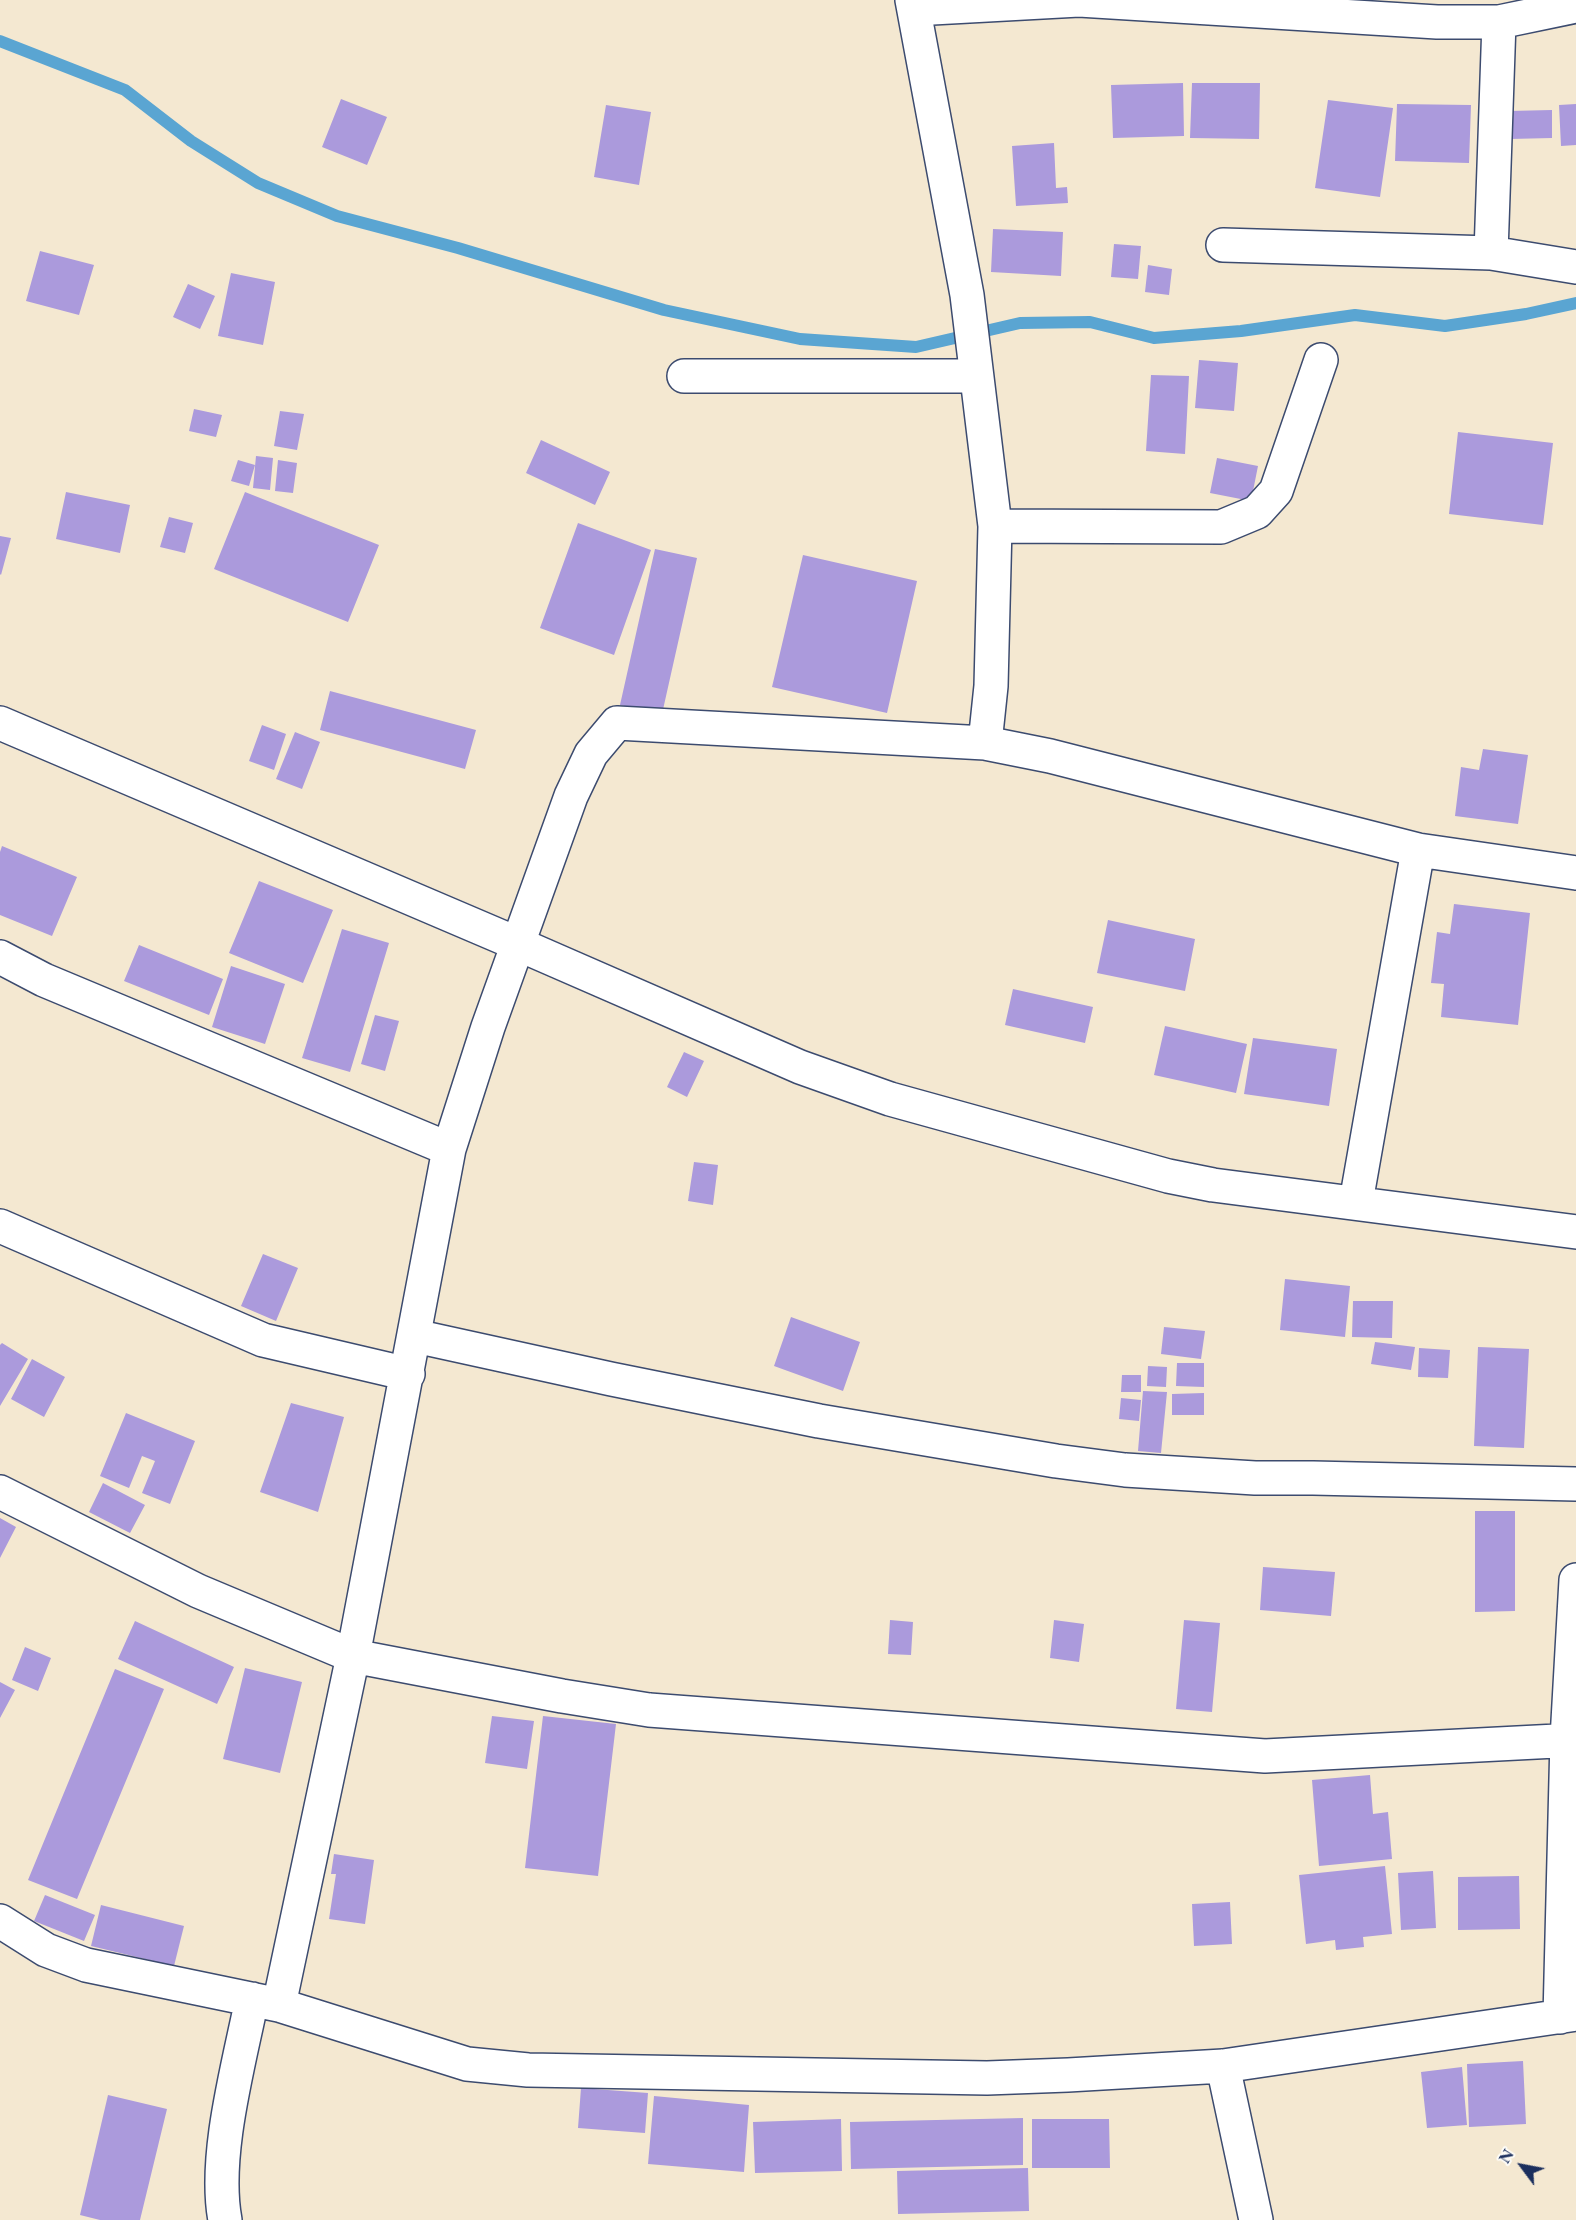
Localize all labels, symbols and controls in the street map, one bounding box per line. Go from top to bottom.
north arrow [1492,2136,1552,2196]
text: N [1494,2145,1519,2167]

